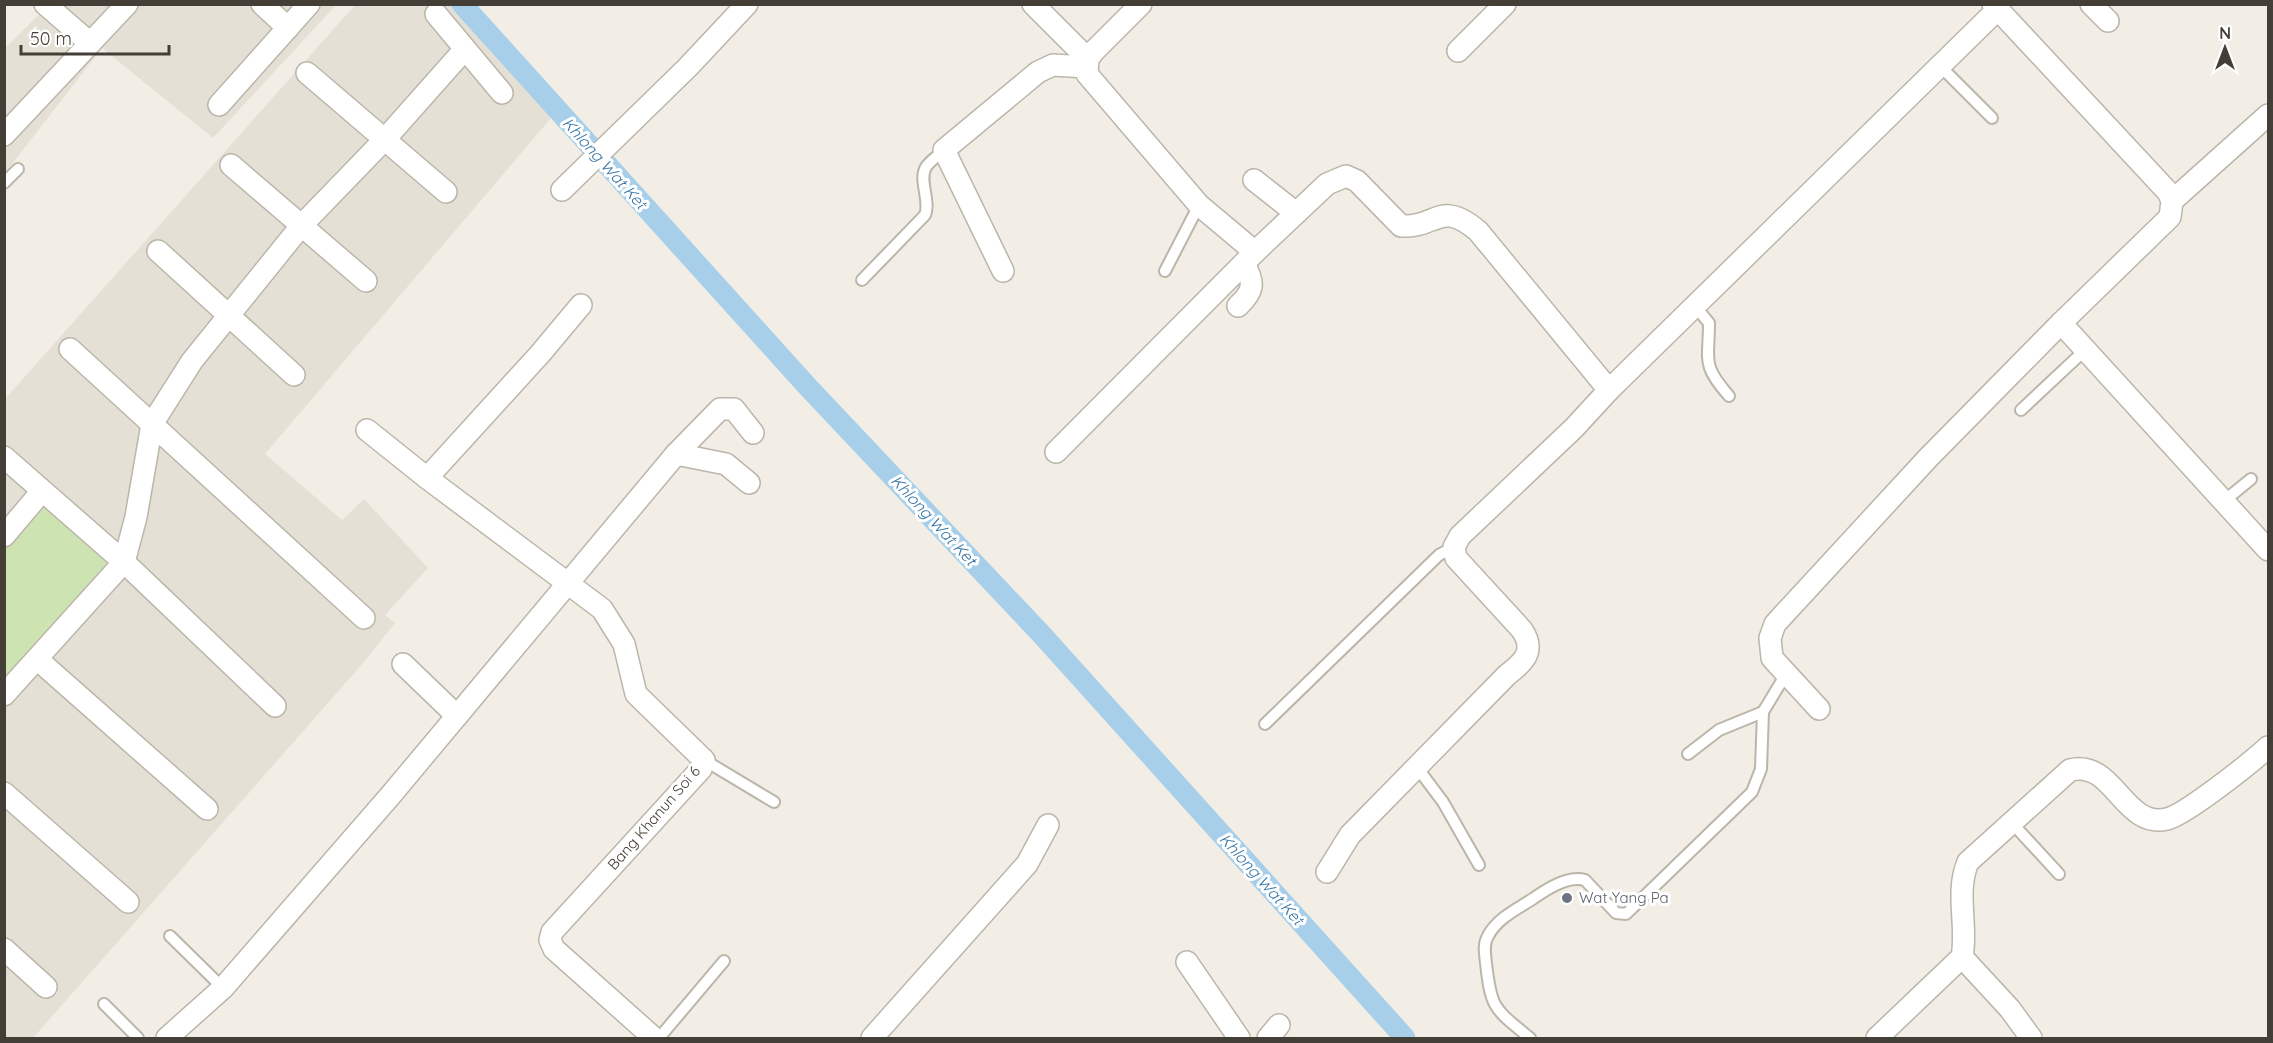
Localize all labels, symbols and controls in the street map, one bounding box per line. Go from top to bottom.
scale bar [21,18,170,56]
north arrow [2195,18,2255,78]
text: N [2219,23,2231,43]
text: 50 m [30,27,72,50]
water label: Khlong Wat Ket [559,113,652,214]
water label: Khlong Wat Ket [887,471,982,571]
street label: Bang Khanun Soi 6 [603,762,704,874]
water label: Khlong Wat Ket [1216,829,1309,930]
place label: Wat Yang Pa [1579,888,1669,907]
marker: Wat Yang Pa [1560,891,1574,905]

